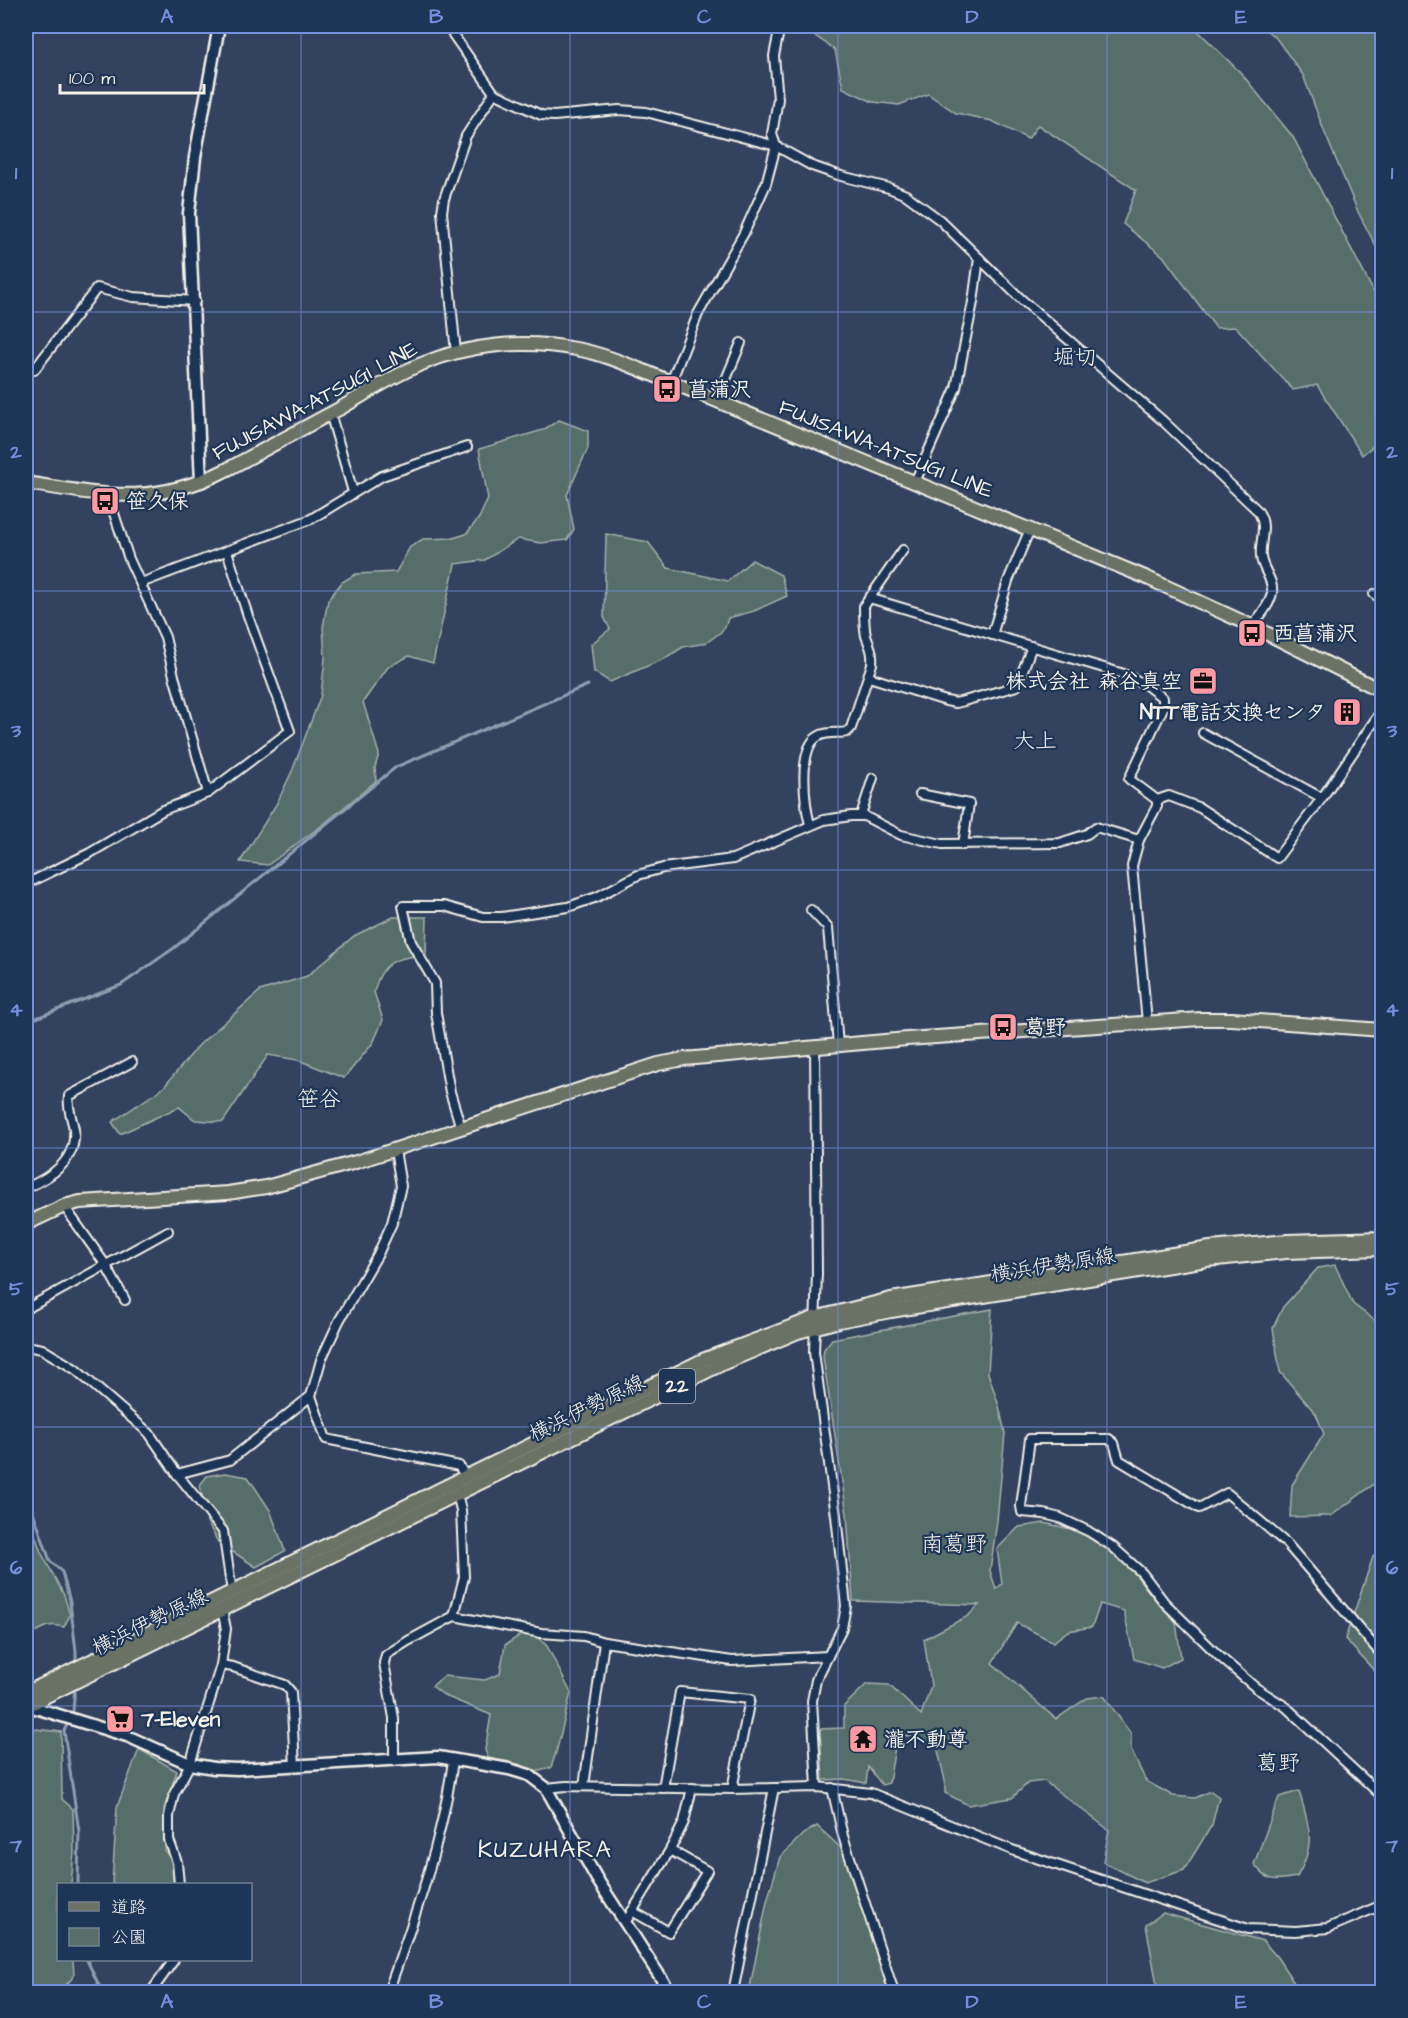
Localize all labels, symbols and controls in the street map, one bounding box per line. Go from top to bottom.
text: A [161,3,174,31]
text: B [429,3,444,31]
text: C [697,3,712,31]
text: D [966,3,979,31]
text: E [1235,3,1247,31]
scale bar [60,57,204,95]
text: 100 m [69,66,115,91]
text: 1 [15,159,18,187]
text: 1 [1391,159,1394,187]
street label: FUJISAWA-ATSUGI LINE [207,334,423,467]
district label: 堀切 [1053,342,1097,373]
bus stop icon: 菖蒲沢 [651,373,683,405]
place label: 菖蒲沢 [688,375,751,404]
street label: FUJISAWA-ATSUGI LINE [775,393,998,505]
text: 2 [9,438,22,466]
text: 2 [1385,438,1398,466]
bus stop icon: 笹久保 [89,485,121,517]
place label: 笹久保 [126,487,189,516]
bus stop icon: 西菖蒲沢 [1236,617,1268,649]
place label: 西菖蒲沢 [1273,619,1357,648]
office icon: 株式会社 森谷真空 [1187,665,1219,697]
place label: 株式会社 森谷真空 [1006,667,1182,696]
building icon: NTT電話交換センタ [1331,696,1363,728]
place label: NTT電話交換センタ [1140,698,1326,727]
text: 3 [10,717,22,745]
text: 3 [1386,717,1398,745]
district label: 大上 [1013,726,1057,757]
text: 4 [9,996,23,1024]
text: 4 [1385,996,1399,1024]
bus stop icon: 葛野 [987,1011,1019,1043]
place label: 葛野 [1024,1013,1066,1042]
district label: 笹谷 [297,1084,341,1115]
street label: 横浜伊勢原線 [989,1241,1117,1289]
text: 5 [9,1275,24,1303]
text: 5 [1385,1275,1400,1303]
street label: 横浜伊勢原線 [524,1367,650,1449]
road number: 22 [659,1369,695,1403]
district label: 南葛野 [921,1529,987,1560]
text: 6 [10,1554,23,1582]
text: 6 [1386,1554,1399,1582]
street label: 横浜伊勢原線 [87,1581,213,1663]
supermarket icon: 7-Eleven [104,1703,136,1735]
place label: 7-Eleven [140,1705,221,1734]
temple icon: 瀧不動尊 [847,1723,879,1755]
place label: 瀧不動尊 [884,1725,968,1754]
district label: 葛野 [1256,1748,1300,1779]
text: 7 [9,1832,23,1860]
text: 7 [1385,1832,1399,1860]
district label: KUZUHARA [478,1833,612,1867]
legend [57,1883,252,1961]
text: 道路 [111,1895,147,1920]
text: 公園 [111,1925,147,1950]
text: A [161,1988,174,2016]
text: B [429,1988,444,2016]
text: C [697,1988,712,2016]
text: D [966,1988,979,2016]
text: E [1235,1988,1247,2016]

